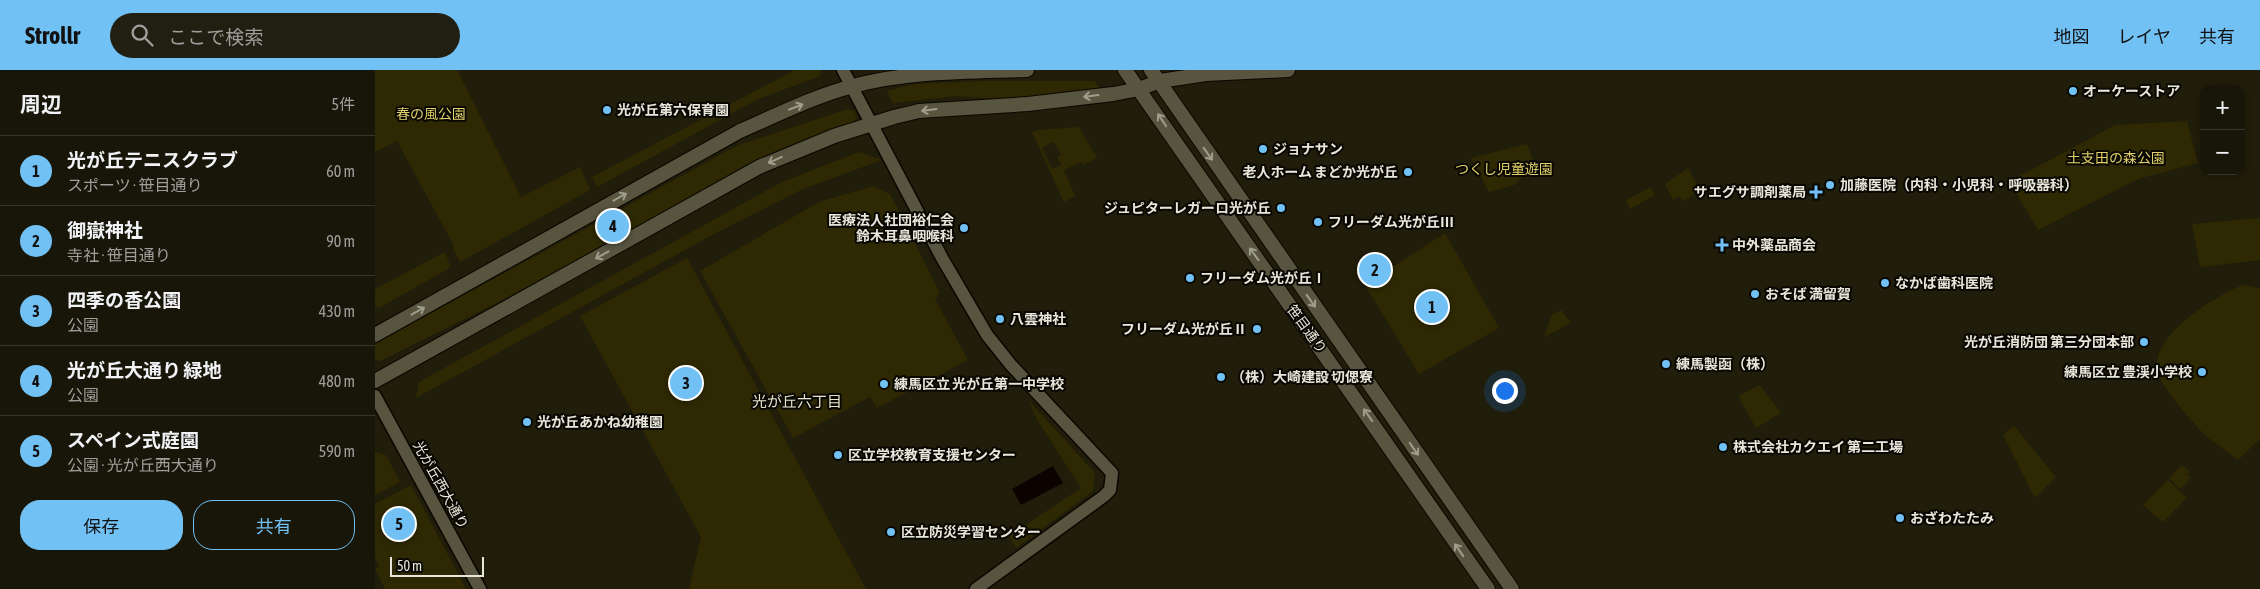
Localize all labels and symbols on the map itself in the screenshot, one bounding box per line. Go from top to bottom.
place label: オーケーストア [2083,83,2180,99]
marker: オーケーストア [2067,85,2079,97]
one-way arrow [1083,91,1099,101]
place label: 光が丘第六保育園 [617,102,729,118]
one-way arrow [788,102,803,111]
marker: 光が丘第六保育園 [601,104,613,116]
one-way arrow [922,105,938,115]
park label: 春の風公園 [396,106,466,122]
one-way arrow [1156,113,1167,127]
place label: ジョナサン [1273,141,1343,157]
marker: ジョナサン [1257,143,1269,155]
one-way arrow [1203,146,1213,160]
park label: 土支田の森公園 [2067,150,2165,166]
one-way arrow [768,155,783,165]
park label: つくし児童遊園 [1455,161,1553,177]
place label: 老人ホーム まどか光が丘 [1243,164,1398,180]
marker: 老人ホーム まどか光が丘 [1402,166,1414,178]
place label: 加藤医院（内科・小児科・呼吸器科） [1840,177,2078,193]
marker: 加藤医院（内科・小児科・呼吸器科） [1824,179,1836,191]
place label: サエグサ調剤薬局 [1694,184,1806,200]
marker: サエグサ調剤薬局 [1810,186,1822,198]
one-way arrow [613,192,627,202]
place label: ジュピターレガーロ光が丘 [1104,200,1271,216]
marker: ジュピターレガーロ光が丘 [1275,202,1287,214]
pin: 4 [597,207,629,245]
place label: 医療法人社団裕仁会 鈴木耳鼻咽喉科 [828,212,954,244]
place label: フリーダム光が丘Ⅲ [1328,214,1454,230]
marker: フリーダム光が丘Ⅲ [1312,216,1324,228]
marker: 医療法人社団裕仁会 鈴木耳鼻咽喉科 [958,222,970,234]
place label: 中外薬品商会 [1732,237,1816,253]
marker: 中外薬品商会 [1716,239,1728,251]
one-way arrow [1249,247,1259,261]
one-way arrow [595,250,610,260]
pin: 2 [1359,251,1391,289]
place label: フリーダム光が丘Ⅰ [1200,270,1326,286]
marker: フリーダム光が丘Ⅰ [1184,272,1196,284]
place label: なかば歯科医院 [1895,275,1993,291]
marker: なかば歯科医院 [1879,277,1891,289]
place label: おそば 満留賀 [1765,286,1851,302]
pin: 1 [1416,288,1448,326]
marker: おそば 満留賀 [1749,288,1761,300]
one-way arrow [1306,294,1316,308]
street label: 笹目通り [1284,302,1330,356]
one-way arrow [410,306,425,316]
place label: 八雲神社 [1010,311,1066,327]
marker: 八雲神社 [994,313,1006,325]
place label: フリーダム光が丘Ⅱ [1121,321,1247,337]
marker: フリーダム光が丘Ⅱ [1251,323,1263,335]
place label: 光が丘消防団 第三分団本部 [1964,334,2134,350]
marker: 光が丘消防団 第三分団本部 [2138,336,2150,348]
place label: 練馬製函（株） [1676,356,1774,372]
marker: 練馬製函（株） [1660,358,1672,370]
pin: 3 [670,364,702,402]
place label: 練馬区立 豊渓小学校 [2064,364,2192,380]
marker: 練馬区立 豊渓小学校 [2196,366,2208,378]
place label: （株）大崎建設 切偲寮 [1231,369,1373,385]
marker: （株）大崎建設 切偲寮 [1215,371,1227,383]
place label: 練馬区立 光が丘第一中学校 [894,376,1064,392]
marker: 練馬区立 光が丘第一中学校 [878,378,890,390]
your location [1492,378,1518,404]
district label: 光が丘六丁目 [752,393,842,410]
one-way arrow [1363,408,1373,422]
place label: 光が丘あかね幼稚園 [537,414,663,430]
marker: 光が丘あかね幼稚園 [521,416,533,428]
street label: 光が丘西大通り [410,438,472,532]
place label: 株式会社カクエイ 第二工場 [1733,439,1903,455]
marker: 株式会社カクエイ 第二工場 [1717,441,1729,453]
one-way arrow [1409,442,1419,456]
place label: 区立学校教育支援センター [848,447,1016,463]
marker: 区立学校教育支援センター [832,449,844,461]
pin: 5 [383,505,415,543]
place label: おざわたたみ [1910,510,1994,526]
marker: おざわたたみ [1894,512,1906,524]
place label: 区立防災学習センター [901,524,1041,540]
marker: 区立防災学習センター [885,526,897,538]
one-way arrow [1454,543,1464,557]
scale bar [390,554,484,577]

